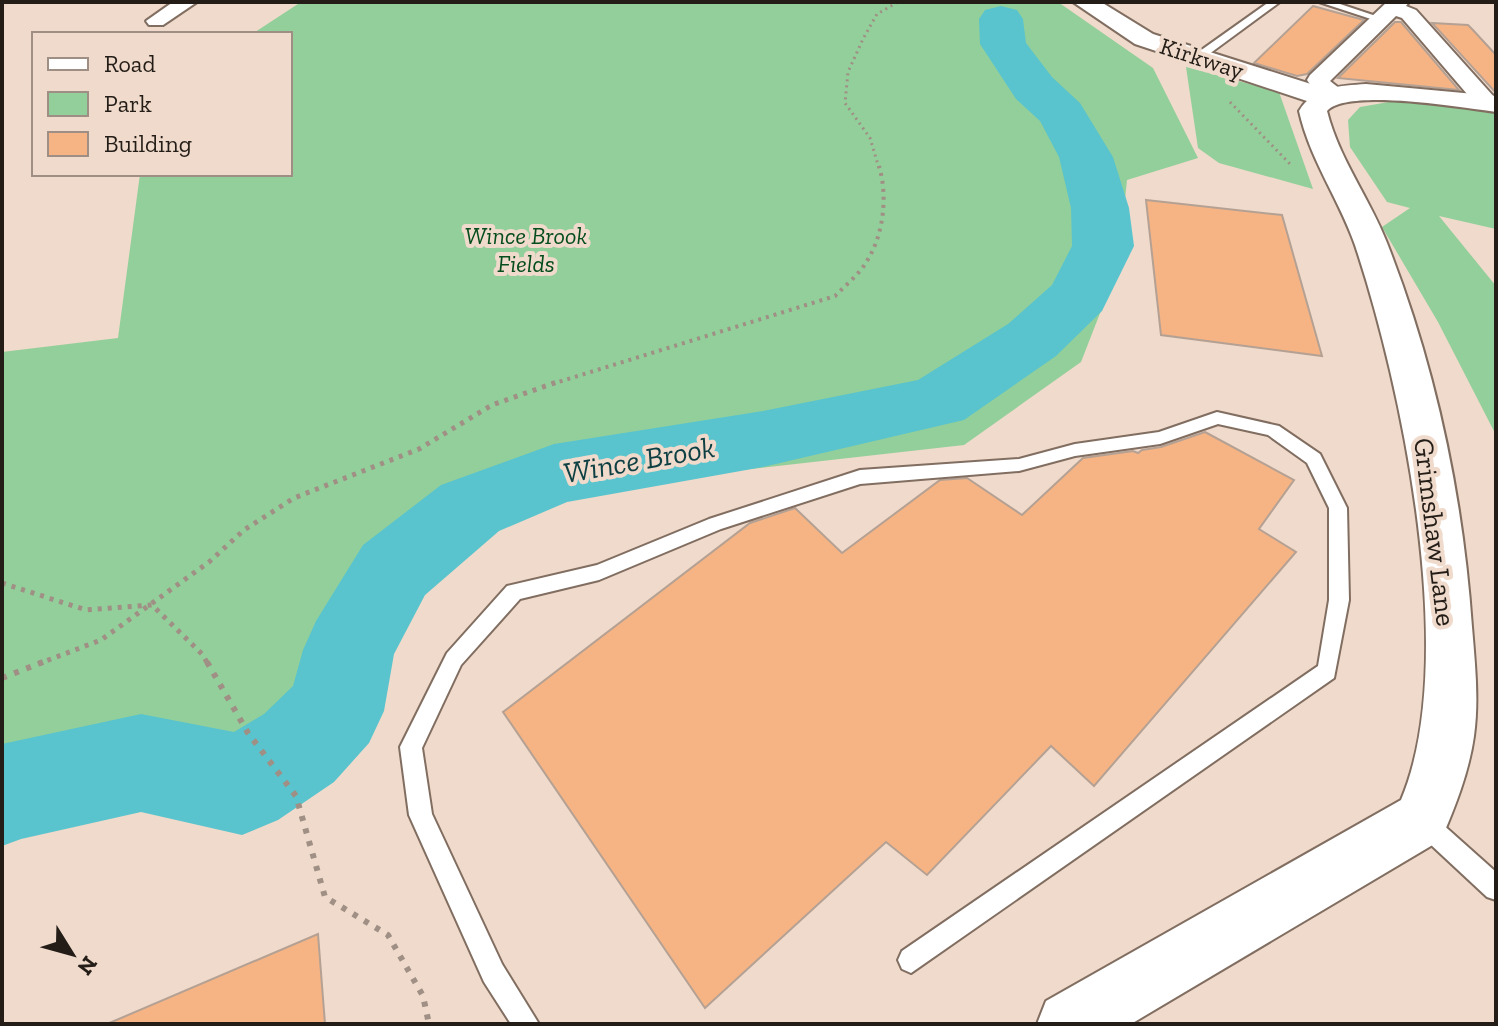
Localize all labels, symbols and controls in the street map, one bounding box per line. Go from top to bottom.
street label: Kirkway [1156,31,1248,85]
legend [32,32,292,176]
text: Road [104,49,156,78]
text: Park [104,89,152,118]
text: Building [104,129,192,158]
park label: Wince Brook Fields [465,221,587,278]
water label: Wince Brook [561,429,717,491]
street label: Grimshaw Lane [1407,436,1463,628]
north arrow [32,914,112,994]
text: N [72,951,103,981]

